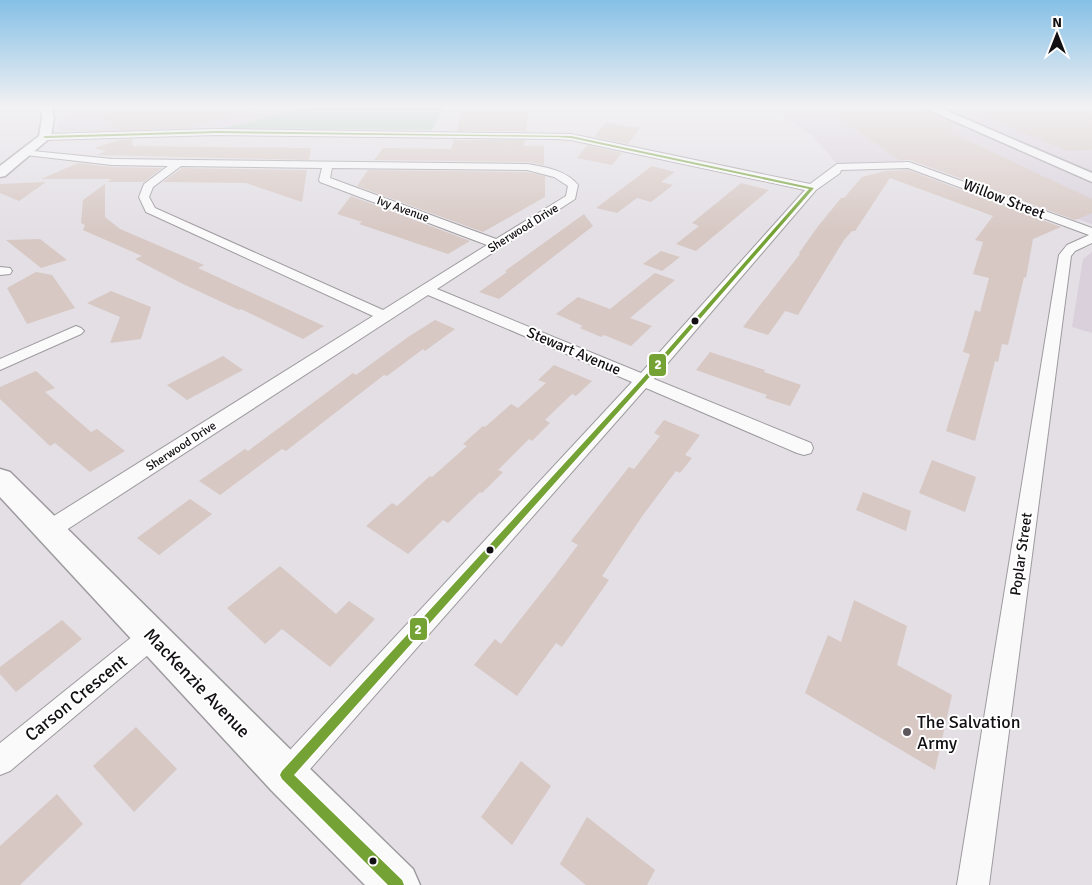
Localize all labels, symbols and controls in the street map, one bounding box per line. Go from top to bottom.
north arrow [1032,10,1082,60]
text: N [1052,14,1062,31]
street label: Willow Street [961,175,1047,223]
street label: Ivy Avenue [375,193,431,226]
street label: Sherwood Drive [485,201,561,256]
unlabelled marker [690,316,700,326]
street label: Stewart Avenue [524,323,624,379]
line badge: 2 [648,353,667,377]
text: 2 [654,356,662,373]
street label: Sherwood Drive [143,418,219,475]
street label: Poplar Street [1006,511,1036,597]
unlabelled marker [485,545,495,555]
line badge: 2 [409,617,428,641]
text: 2 [414,621,422,638]
street label: MacKenzie Avenue [139,624,255,742]
street label: Carson Crescent [20,650,132,746]
place label: The Salvation Army [917,711,1020,754]
marker: The Salvation Army [901,726,913,738]
unlabelled marker [368,856,378,866]

